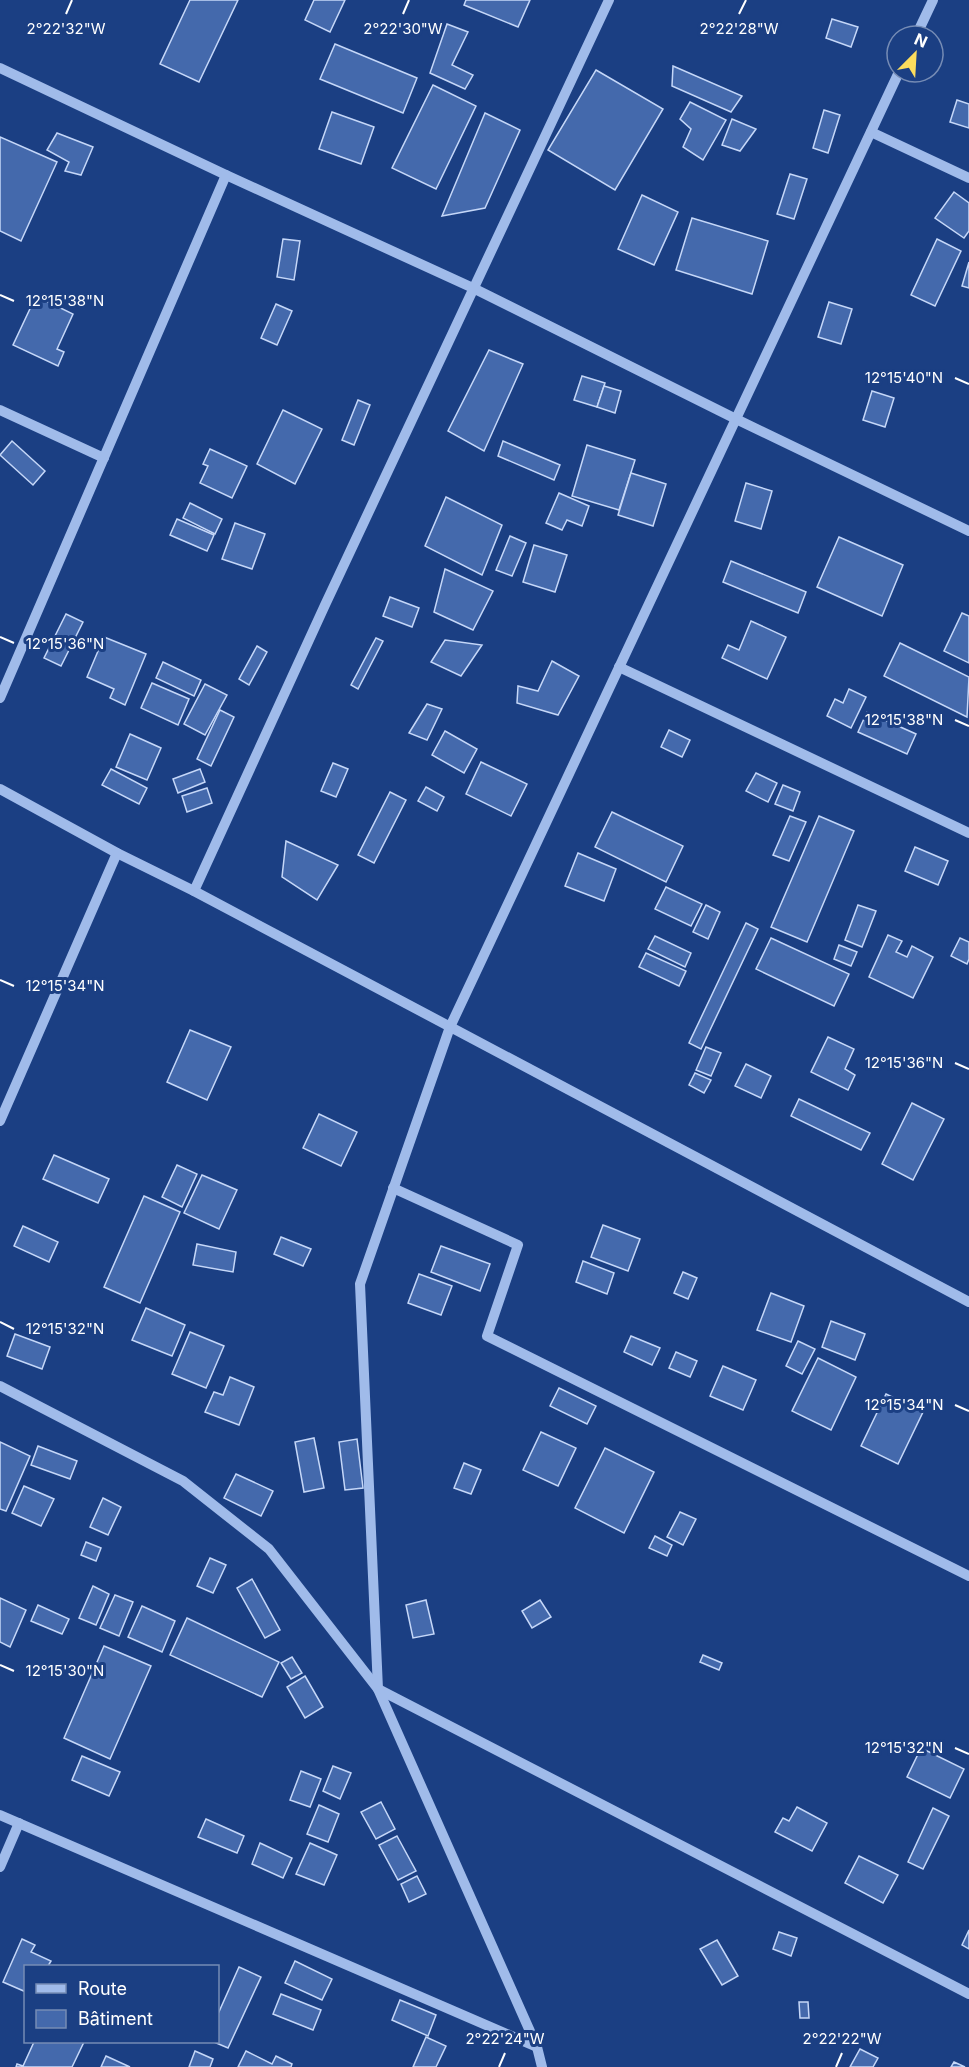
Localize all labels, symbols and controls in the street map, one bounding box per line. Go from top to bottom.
text: 2°22'32"W [27,19,106,38]
text: 2°22'30"W [363,19,443,38]
text: 2°22'28"W [700,19,779,38]
north arrow [885,24,945,84]
text: N [911,29,931,52]
text: 12°15'38"N [26,291,104,310]
text: 12°15'40"N [865,368,943,387]
text: 12°15'36"N [26,634,104,653]
text: 12°15'38"N [865,710,943,729]
text: 12°15'34"N [25,976,105,995]
text: 12°15'36"N [865,1053,943,1072]
text: 12°15'32"N [26,1319,104,1338]
text: 12°15'34"N [864,1395,944,1414]
text: 12°15'30"N [26,1661,104,1680]
text: 12°15'32"N [865,1738,943,1757]
legend [24,1965,219,2043]
text: Route [78,1978,127,1999]
text: Bâtiment [78,2008,153,2029]
text: 2°22'24"W [465,2029,545,2048]
text: 2°22'22"W [803,2029,882,2048]

